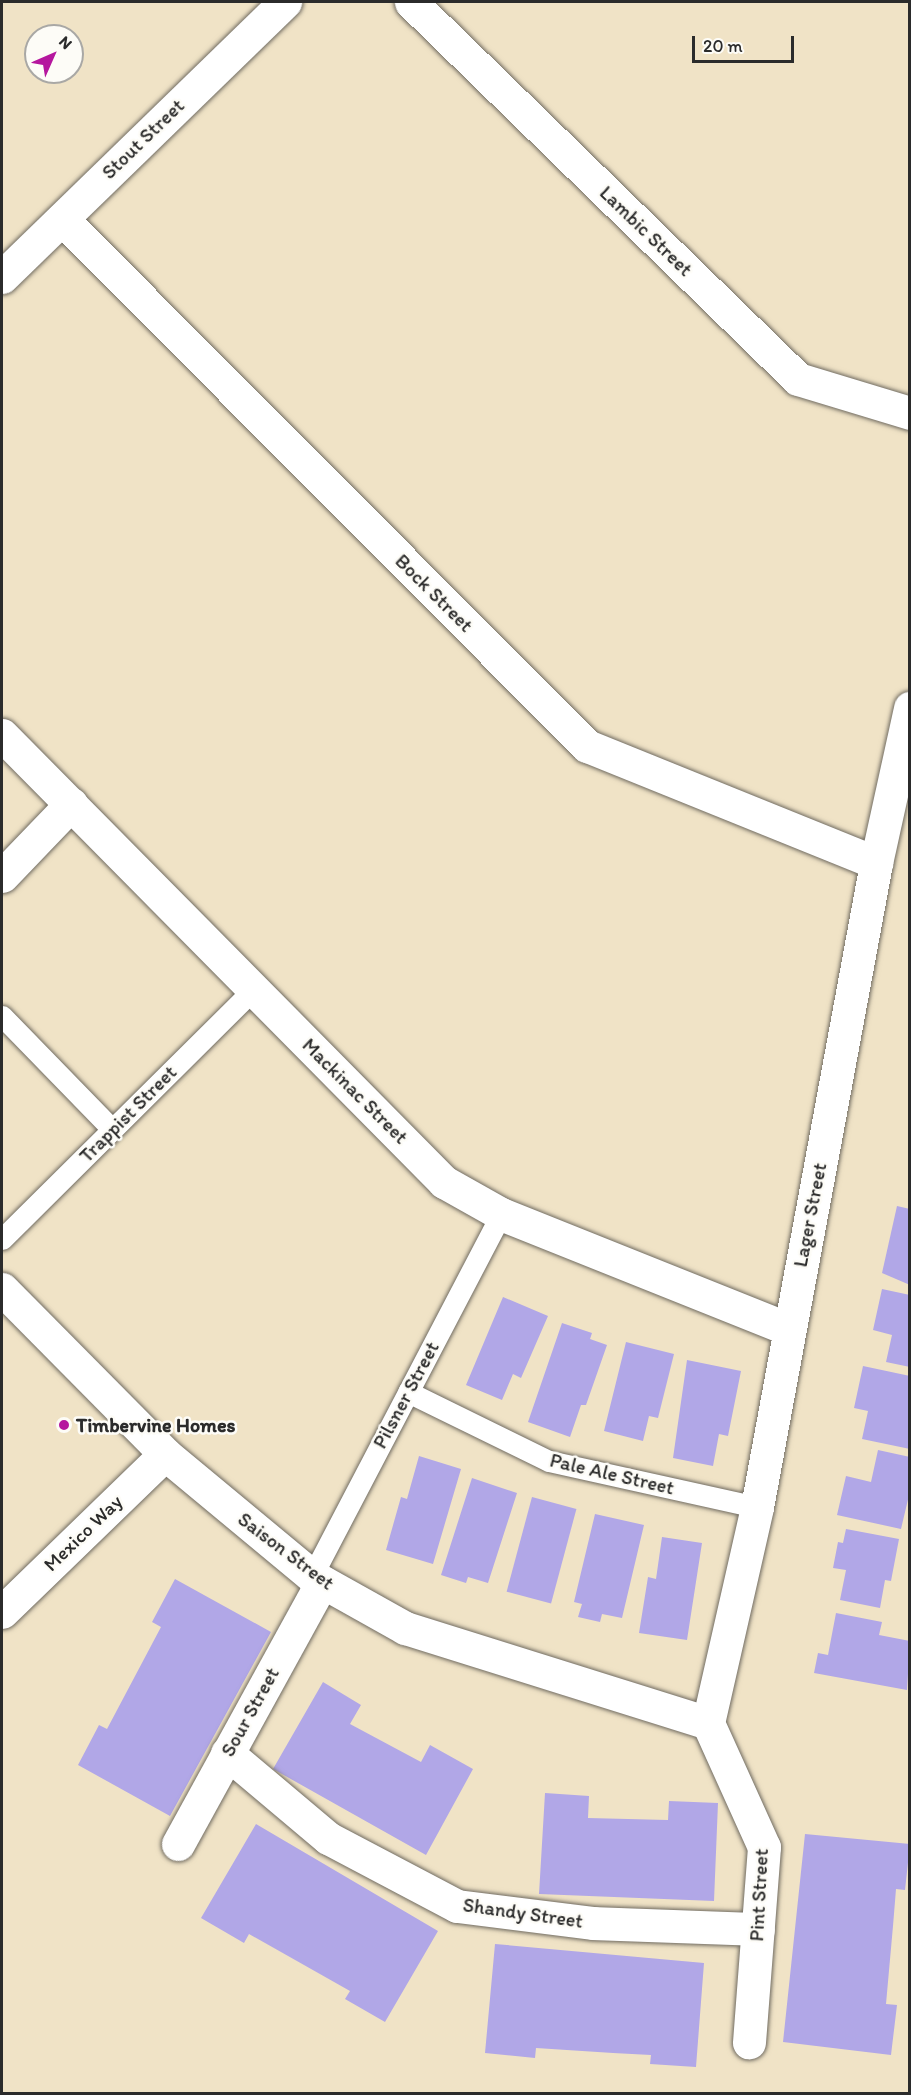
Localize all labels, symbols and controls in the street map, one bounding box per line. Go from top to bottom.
north arrow [24,24,84,84]
scale bar [695,24,797,62]
text: N [55,32,76,53]
text: 20 m [703,35,743,57]
street label: Stout Street [97,94,189,184]
street label: Lambic Street [595,181,697,281]
street label: Bock Street [390,549,478,637]
street label: Mackinac Street [297,1033,413,1149]
street label: Trappist Street [74,1060,182,1168]
street label: Lager Street [788,1161,832,1269]
street label: Pilsner Street [368,1338,444,1452]
place label: Timbervine Homes [76,1413,235,1437]
marker: Timbervine Homes [57,1418,71,1432]
street label: Pale Ale Street [548,1448,676,1500]
street label: Mexico Way [39,1490,127,1576]
street label: Saison Street [233,1507,339,1595]
street label: Sour Street [216,1663,284,1761]
street label: Pint Street [745,1848,773,1942]
street label: Shandy Street [462,1893,584,1933]

